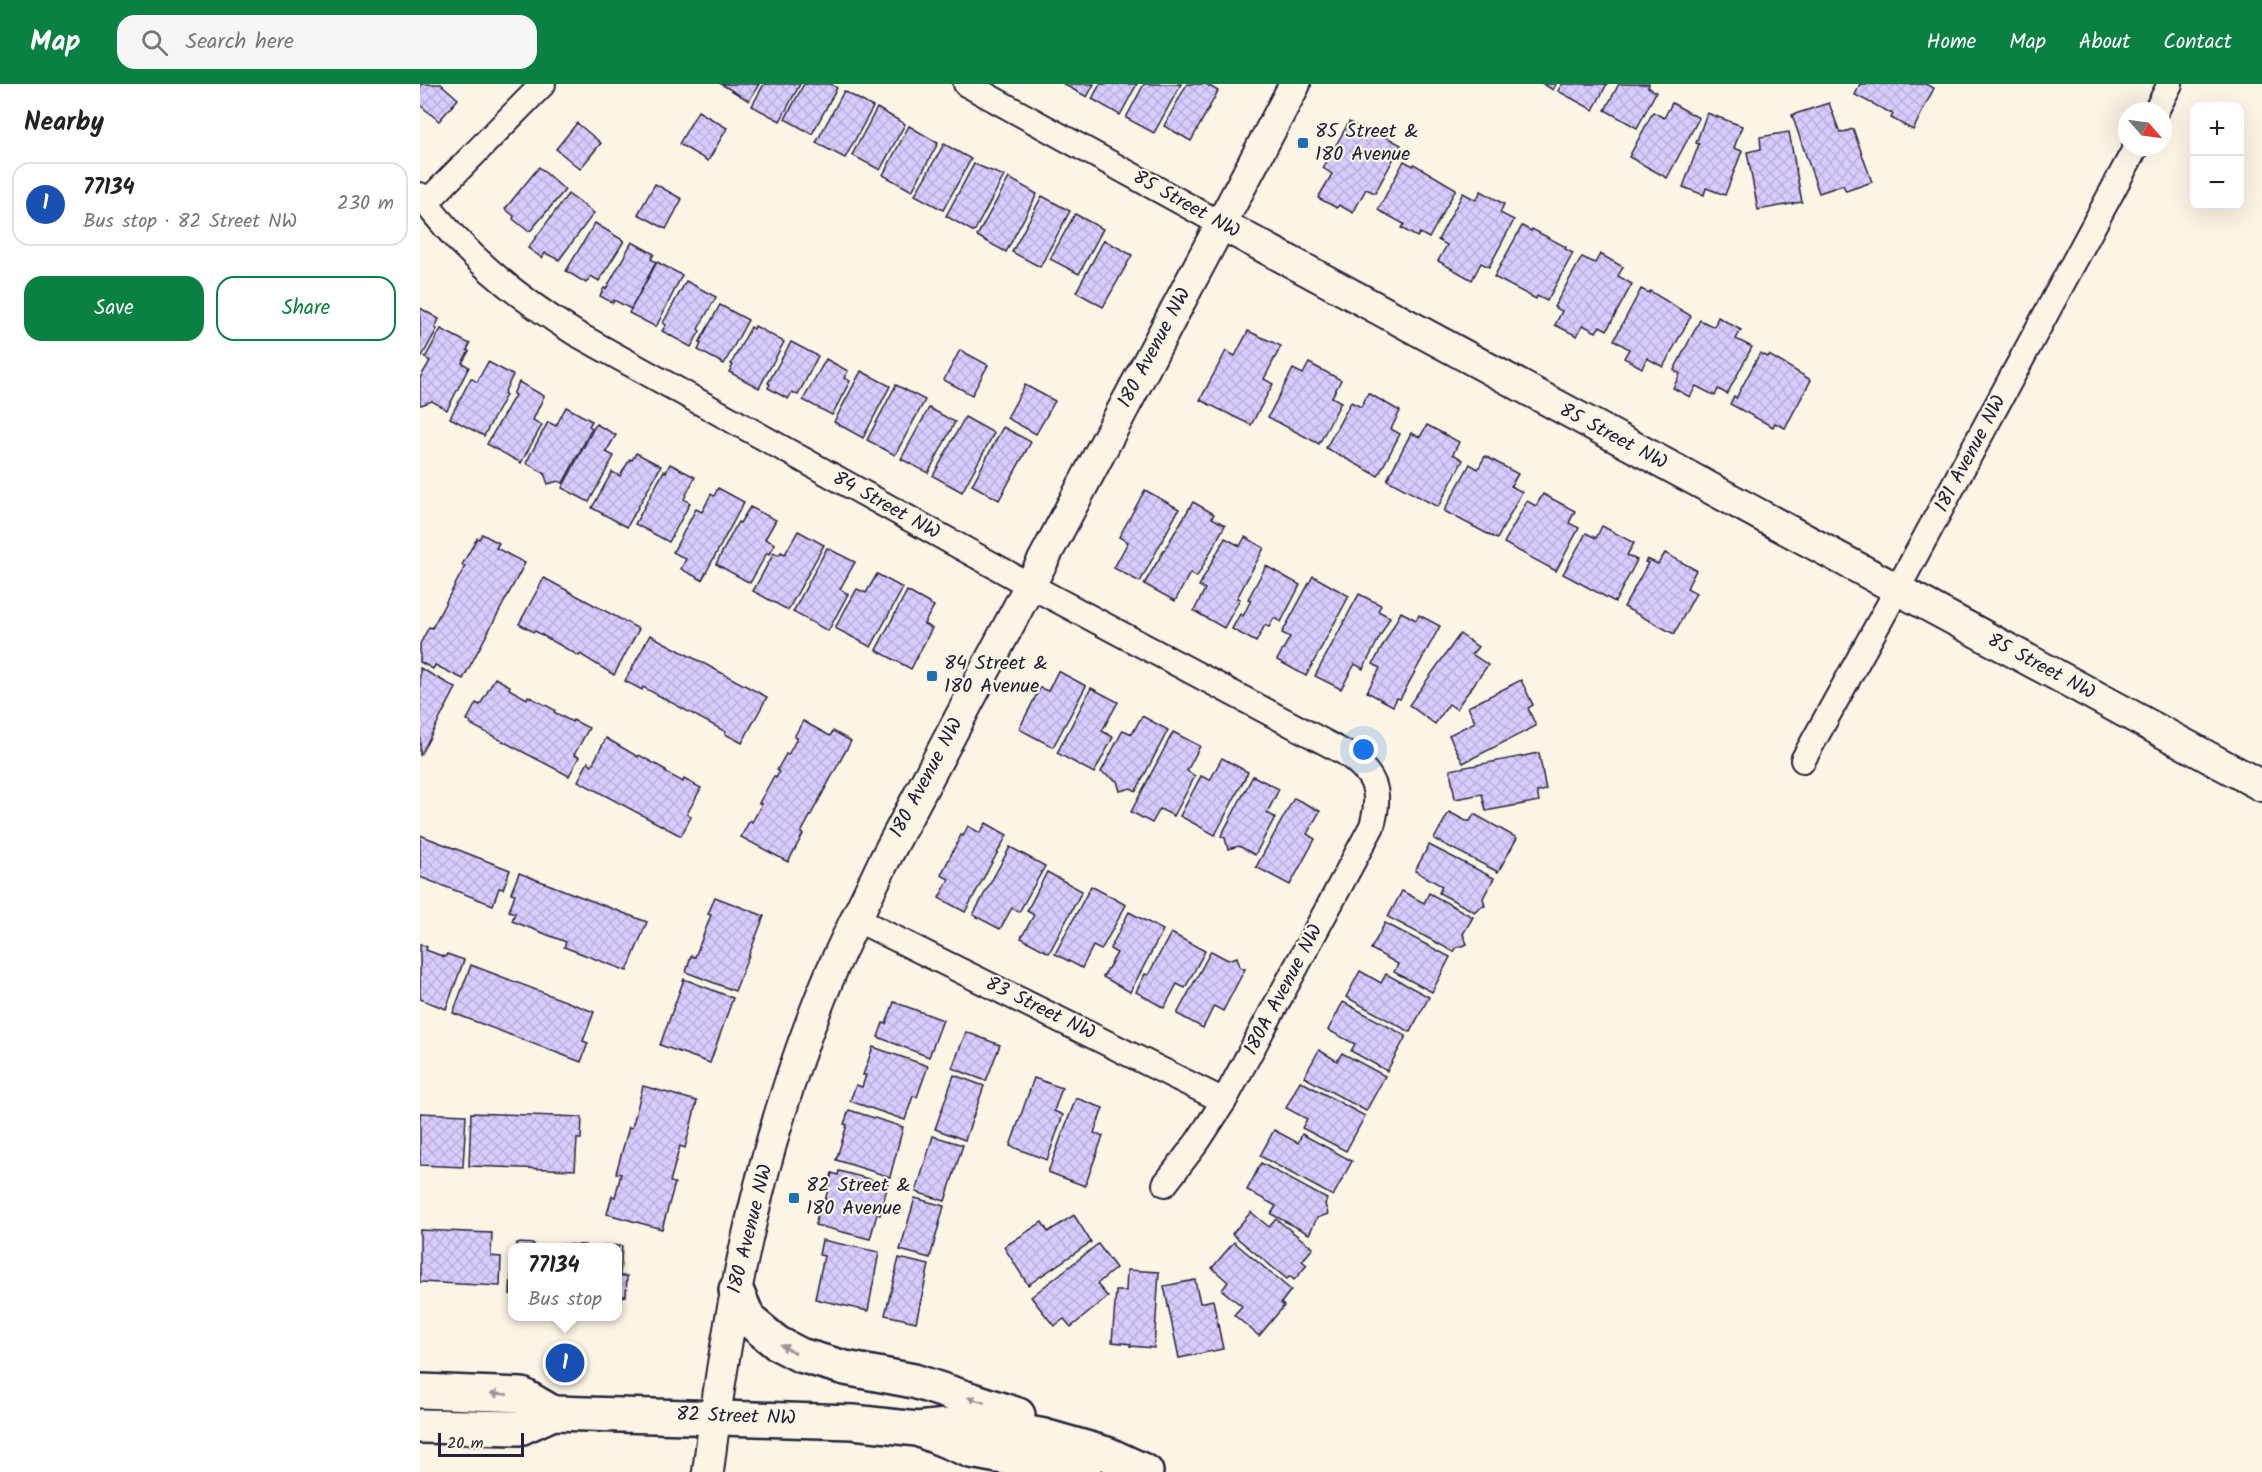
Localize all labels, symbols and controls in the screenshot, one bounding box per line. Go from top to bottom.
search box [117,15,537,69]
text: Map [30,20,81,65]
text: Search here [186,25,294,60]
icon: search [138,26,171,59]
text: Home [1927,26,1976,59]
text: Map [2009,26,2046,59]
text: About [2079,26,2130,59]
text: Contact [2163,26,2232,59]
text: Nearby [24,102,104,144]
north arrow [2118,102,2172,156]
map controls [2190,102,2244,210]
button: + [2190,102,2244,156]
place label: 85 Street & 180 Avenue [1315,116,1419,171]
marker: 85 Street & 180 Avenue [1296,136,1310,150]
button: − [2190,156,2244,210]
street label: 85 Street NW [1126,162,1246,248]
text: 77134 [83,171,134,206]
text: 1 [42,188,49,220]
text: 230 m [337,188,394,220]
text: Bus stop · 82 Street NW [83,206,297,238]
button: Save [24,276,204,341]
button: Share [216,276,396,341]
street label: 180 Avenue NW [1110,282,1200,414]
street label: 181 Avenue NW [1927,390,2015,518]
street label: 85 Street NW [1553,395,1673,479]
street label: 84 Street NW [826,463,946,549]
street label: 85 Street NW [1981,625,2101,709]
place label: 84 Street & 180 Avenue [944,648,1048,703]
marker: 84 Street & 180 Avenue [925,669,939,683]
street label: 180 Avenue NW [882,712,972,844]
your location [1349,735,1378,764]
street label: 180A Avenue NW [1236,919,1332,1061]
street label: 83 Street NW [979,968,1101,1050]
street label: 180 Avenue NW [719,1161,783,1297]
place label: 82 Street & 180 Avenue [806,1170,911,1225]
marker: 82 Street & 180 Avenue [787,1191,801,1205]
popup [508,1243,622,1321]
text: 77134 [528,1249,580,1284]
text: Bus stop [528,1284,602,1316]
pin: 1 [546,1340,584,1386]
one-way arrow [779,1344,797,1354]
one-way arrow [490,1390,509,1399]
one-way arrow [966,1395,984,1404]
street label: 82 Street NW [676,1399,796,1435]
scale bar [438,1430,524,1458]
text: 20 m [447,1431,483,1456]

